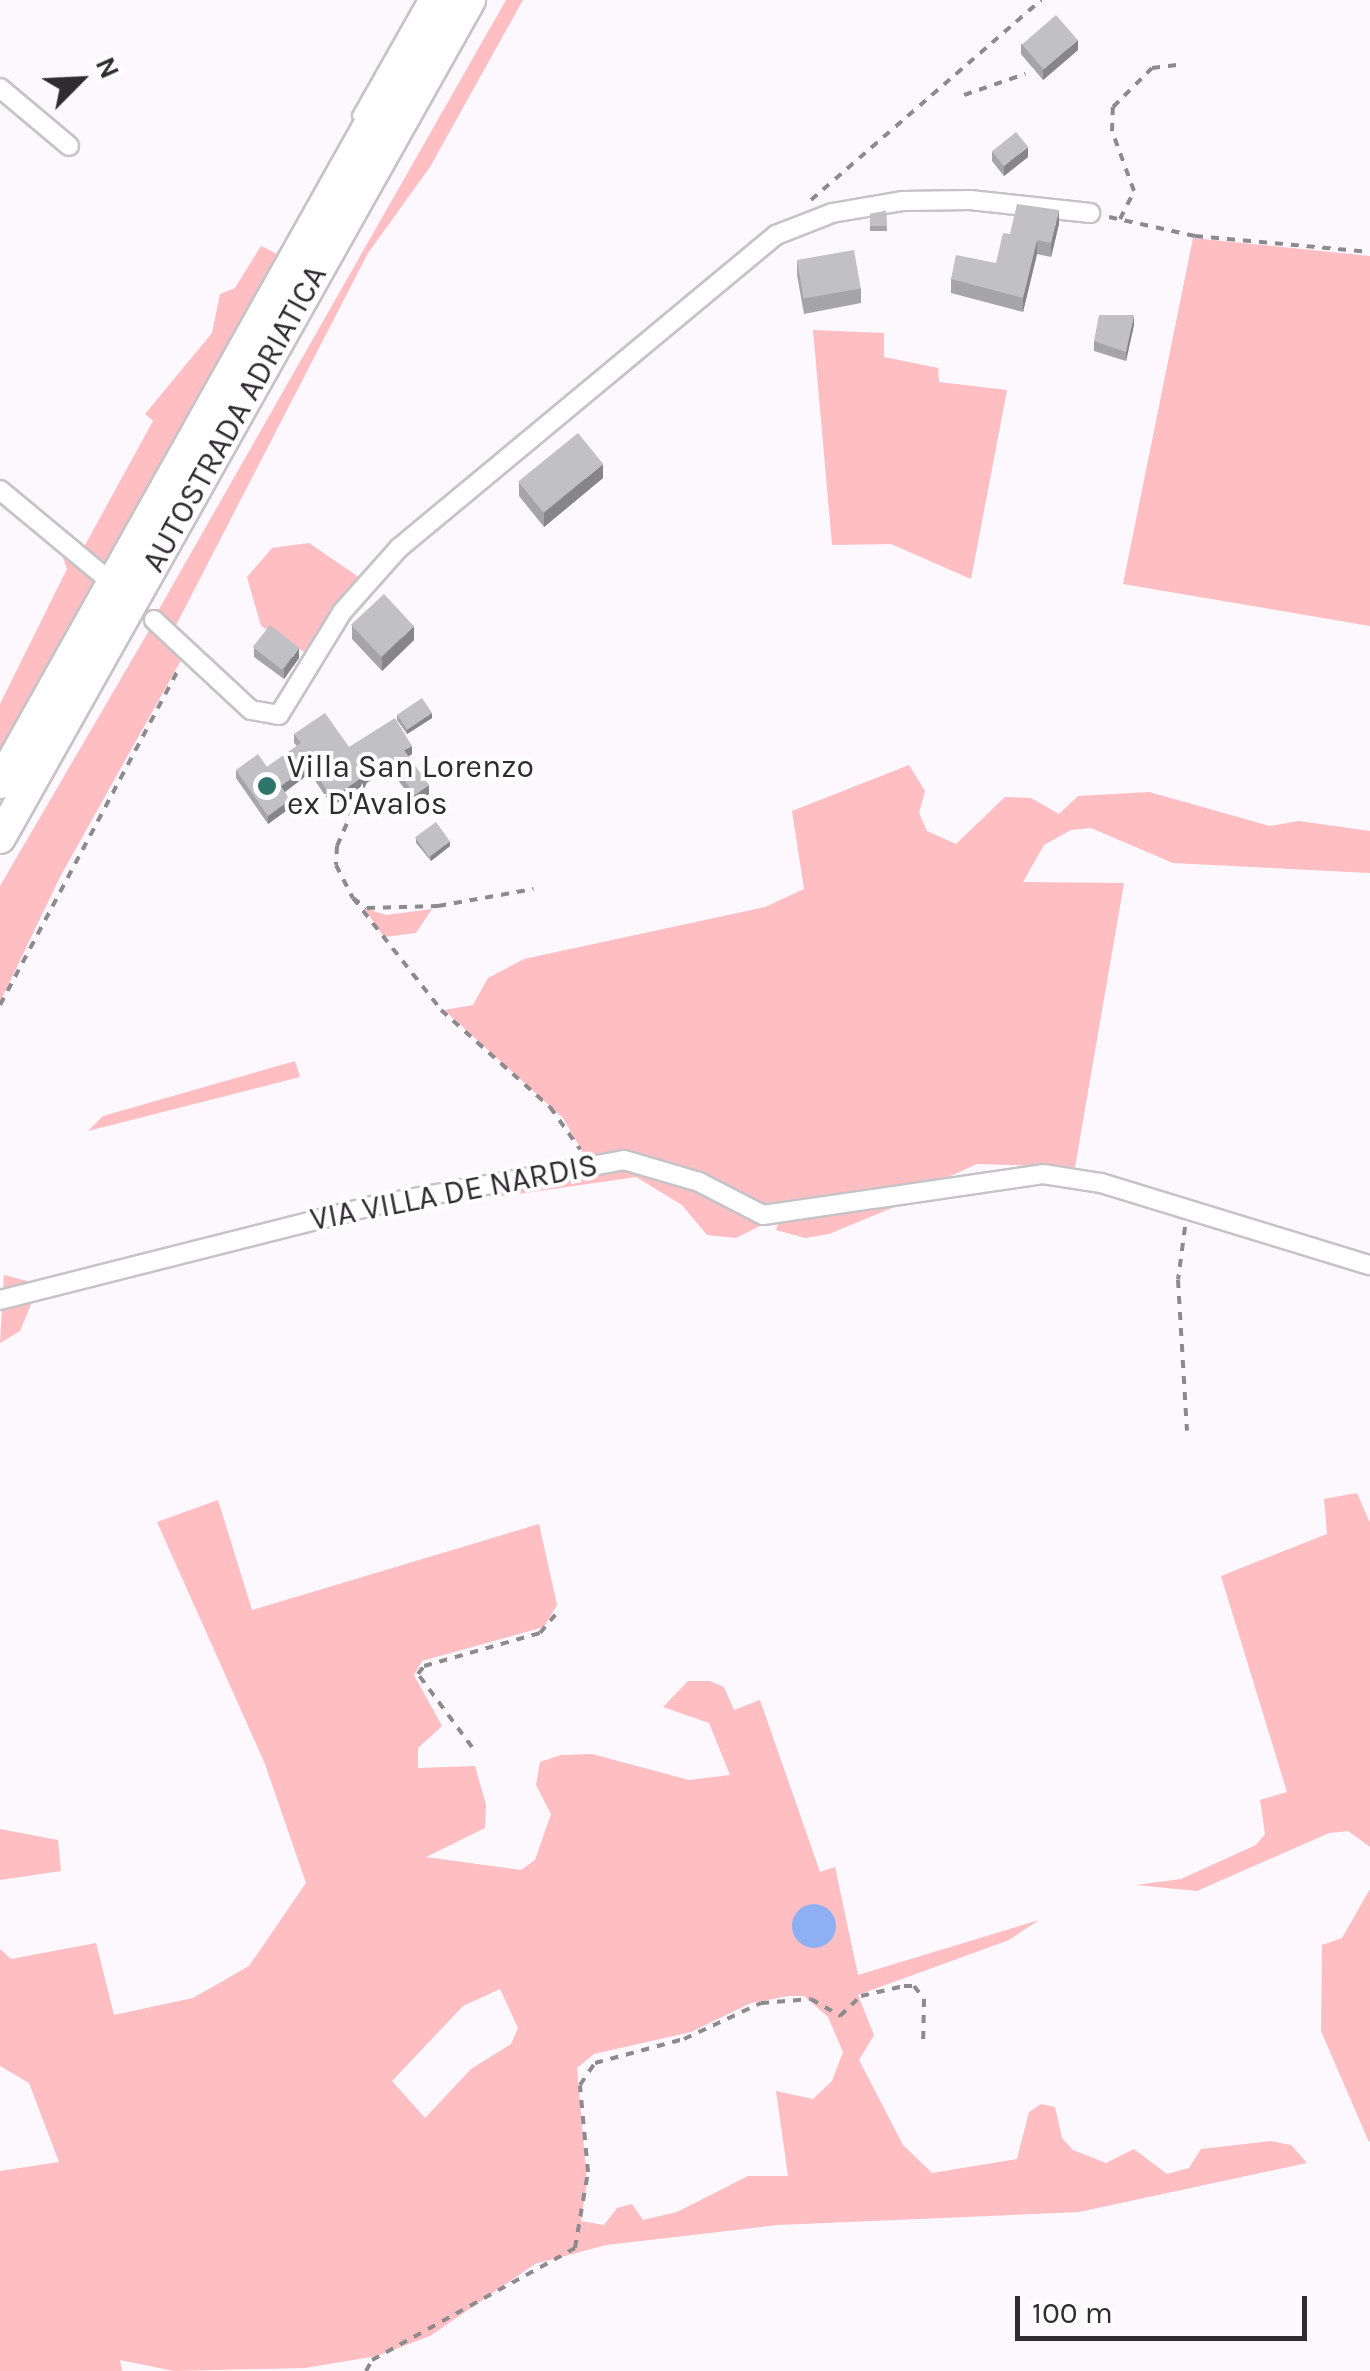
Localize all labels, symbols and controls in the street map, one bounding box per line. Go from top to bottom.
north arrow [30,30,130,130]
text: N [89,52,127,83]
street label: AUTOSTRADA ADRIATICA [135,259,335,579]
place label: Villa San Lorenzo ex D'Avalos [287,749,534,824]
marker: Villa San Lorenzo ex D'Avalos [256,775,278,797]
street label: VIA VILLA DE NARDIS [307,1146,601,1240]
scale bar [1020,2276,1312,2338]
text: 100 m [1032,2295,1113,2331]

